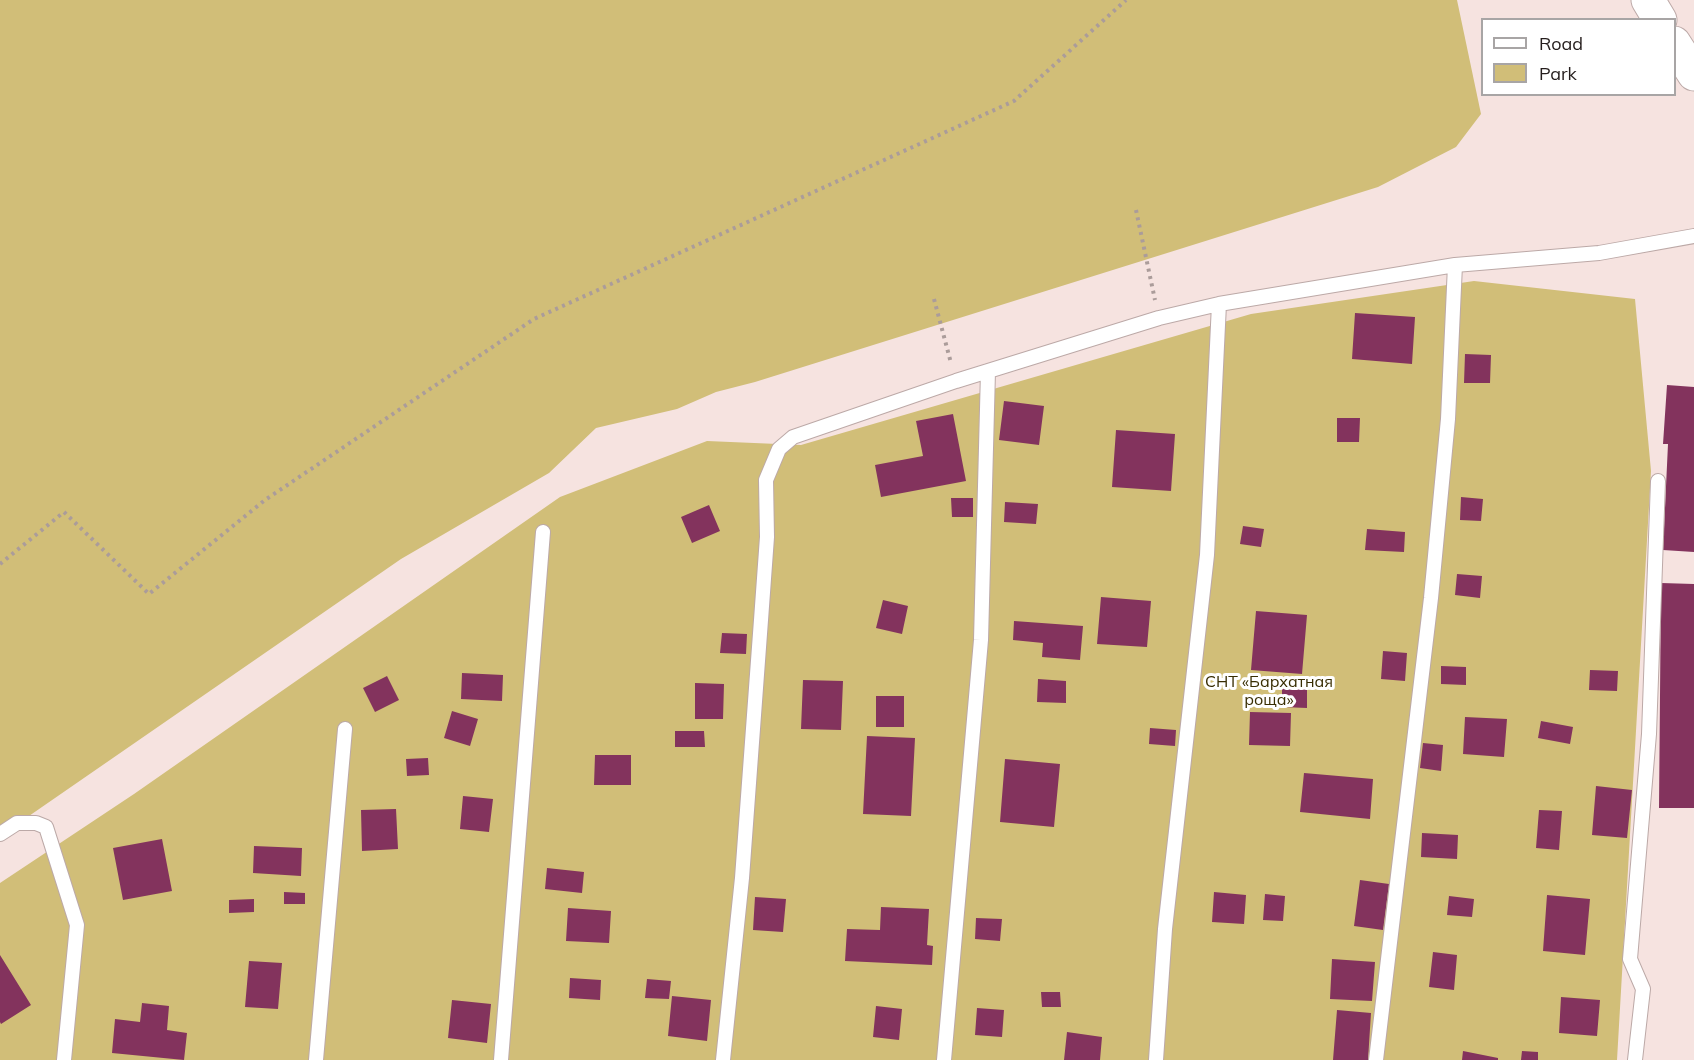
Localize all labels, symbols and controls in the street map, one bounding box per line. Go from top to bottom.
legend [1481,18,1676,96]
text: Road [1539,32,1583,55]
text: Park [1539,62,1577,85]
park label: СНТ «Бархатная роща» [1205,672,1333,710]

